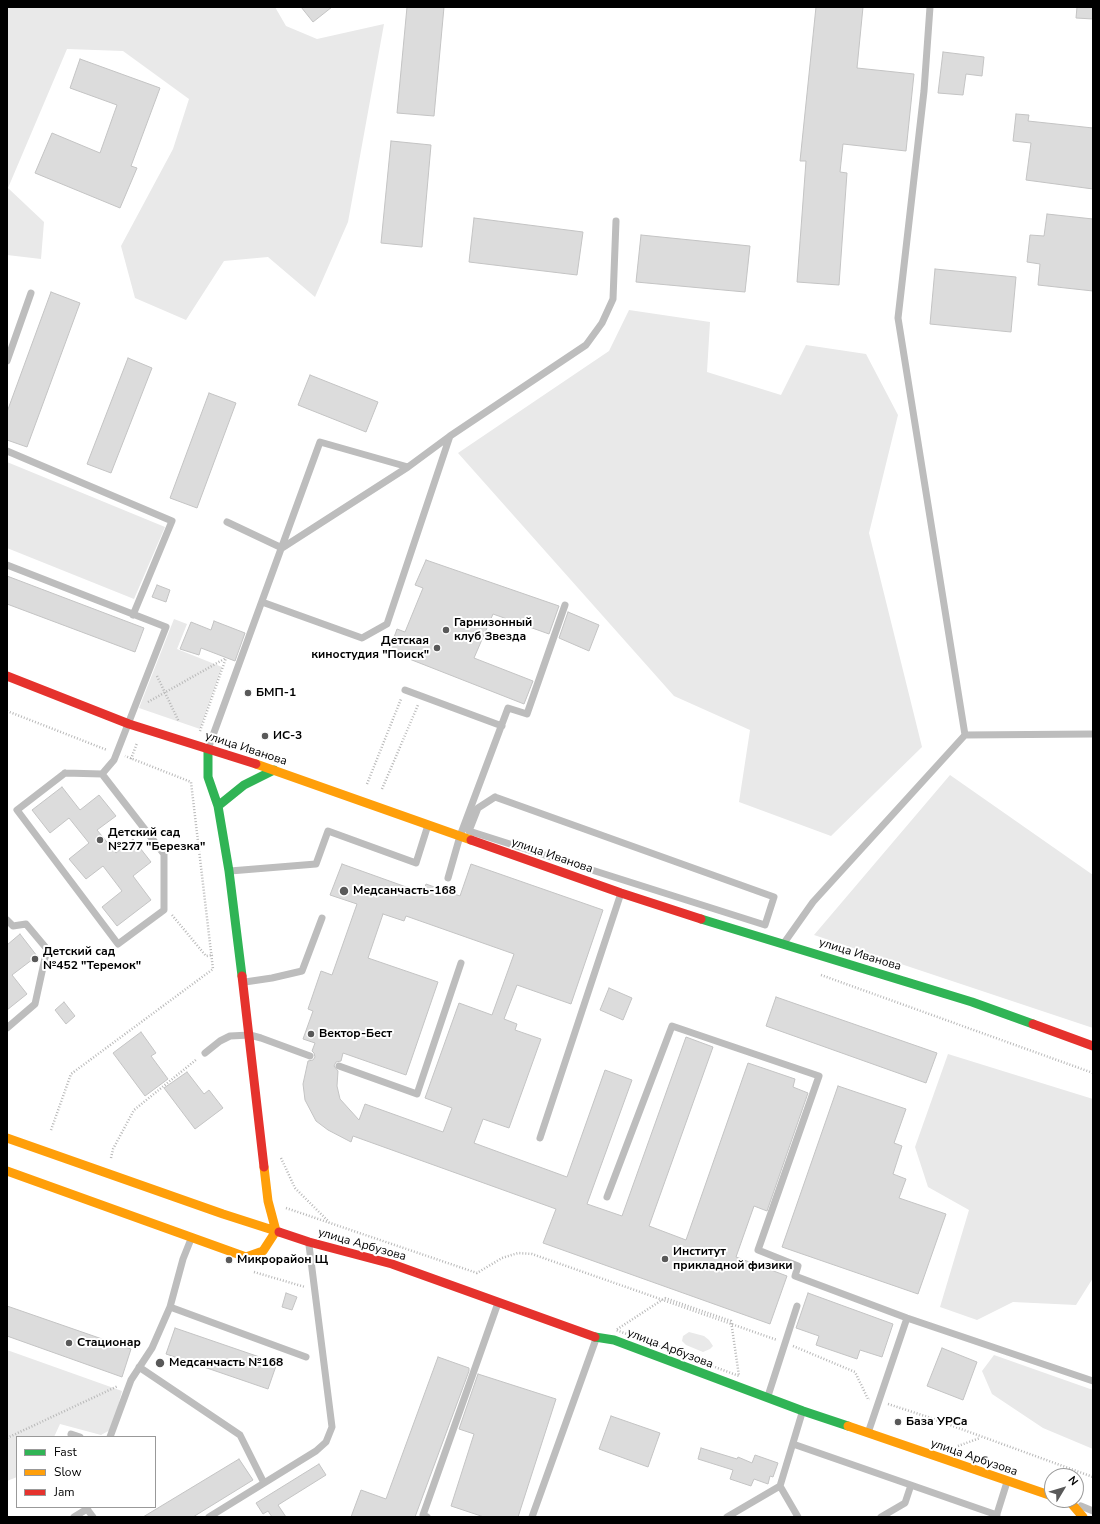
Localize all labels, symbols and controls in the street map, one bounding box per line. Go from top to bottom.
place label: Гарнизонный клуб Звезда [454,616,532,644]
marker: Гарнизонный клуб Звезда [441,625,451,635]
place label: Детская киностудия "Поиск" [311,634,429,662]
marker: Детская киностудия "Поиск" [432,643,442,653]
place label: БМП-1 [256,686,296,700]
marker: БМП-1 [243,688,253,698]
street label: улица Иванова [203,729,289,769]
place label: ИС-3 [273,729,302,743]
marker: ИС-3 [260,731,270,741]
place label: Детский сад №277 "Березка" [108,826,205,854]
marker: Детский сад №277 "Березка" [95,835,105,845]
street label: улица Иванова [509,835,595,877]
place label: Медсанчасть-168 [353,884,456,898]
marker: Медсанчасть-168 [338,885,350,897]
street label: улица Иванова [817,936,903,974]
place label: Детский сад №452 "Теремок" [43,945,141,973]
marker: Детский сад №452 "Теремок" [30,954,40,964]
place label: Вектор-Бeст [319,1027,392,1041]
marker: Вектор-Бeст [306,1029,316,1039]
street label: улица Арбузова [316,1226,408,1264]
place label: Институт прикладной физики [673,1245,792,1273]
place label: Микрорайон Щ [237,1253,328,1267]
marker: Институт прикладной физики [660,1254,670,1264]
marker: Микрорайон Щ [224,1255,234,1265]
street label: улица Арбузова [625,1326,715,1372]
place label: Стационар [77,1336,141,1350]
marker: Стационар [64,1338,74,1348]
place label: Медсанчасть №168 [169,1356,283,1370]
marker: Медсанчасть №168 [154,1357,166,1369]
place label: База УРСа [906,1415,967,1429]
marker: База УРСа [893,1417,903,1427]
legend [16,1436,156,1508]
street label: улица Арбузова [929,1436,1019,1480]
text: Fast [54,1444,77,1460]
text: Slow [54,1464,82,1480]
north arrow [1044,1468,1084,1508]
text: N [1065,1473,1082,1489]
text: Jam [54,1484,75,1500]

